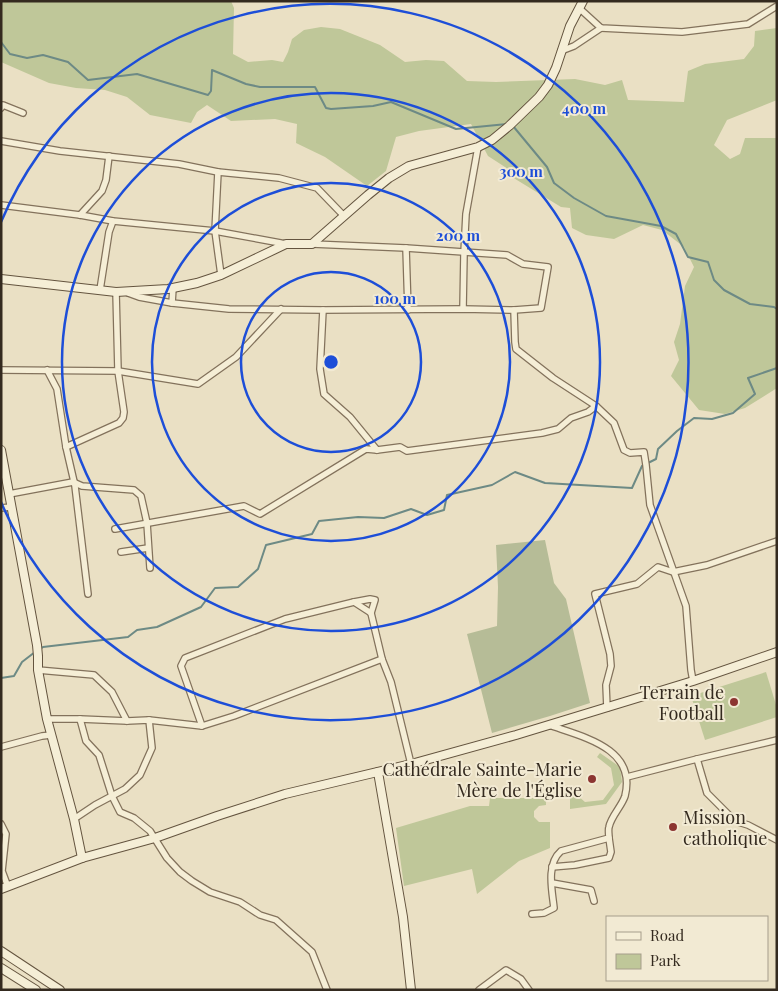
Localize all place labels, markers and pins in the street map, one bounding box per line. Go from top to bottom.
centre of rings [322,353,340,371]
place label: Terrain de Football [639,680,724,725]
marker: Terrain de Football [728,696,740,708]
place label: Cathédrale Sainte-Marie Mère de l'Église [382,757,582,802]
marker: Cathédrale Sainte-Marie Mère de l'Église [586,773,598,785]
place label: Mission catholique [683,805,767,850]
marker: Mission catholique [667,821,679,833]

